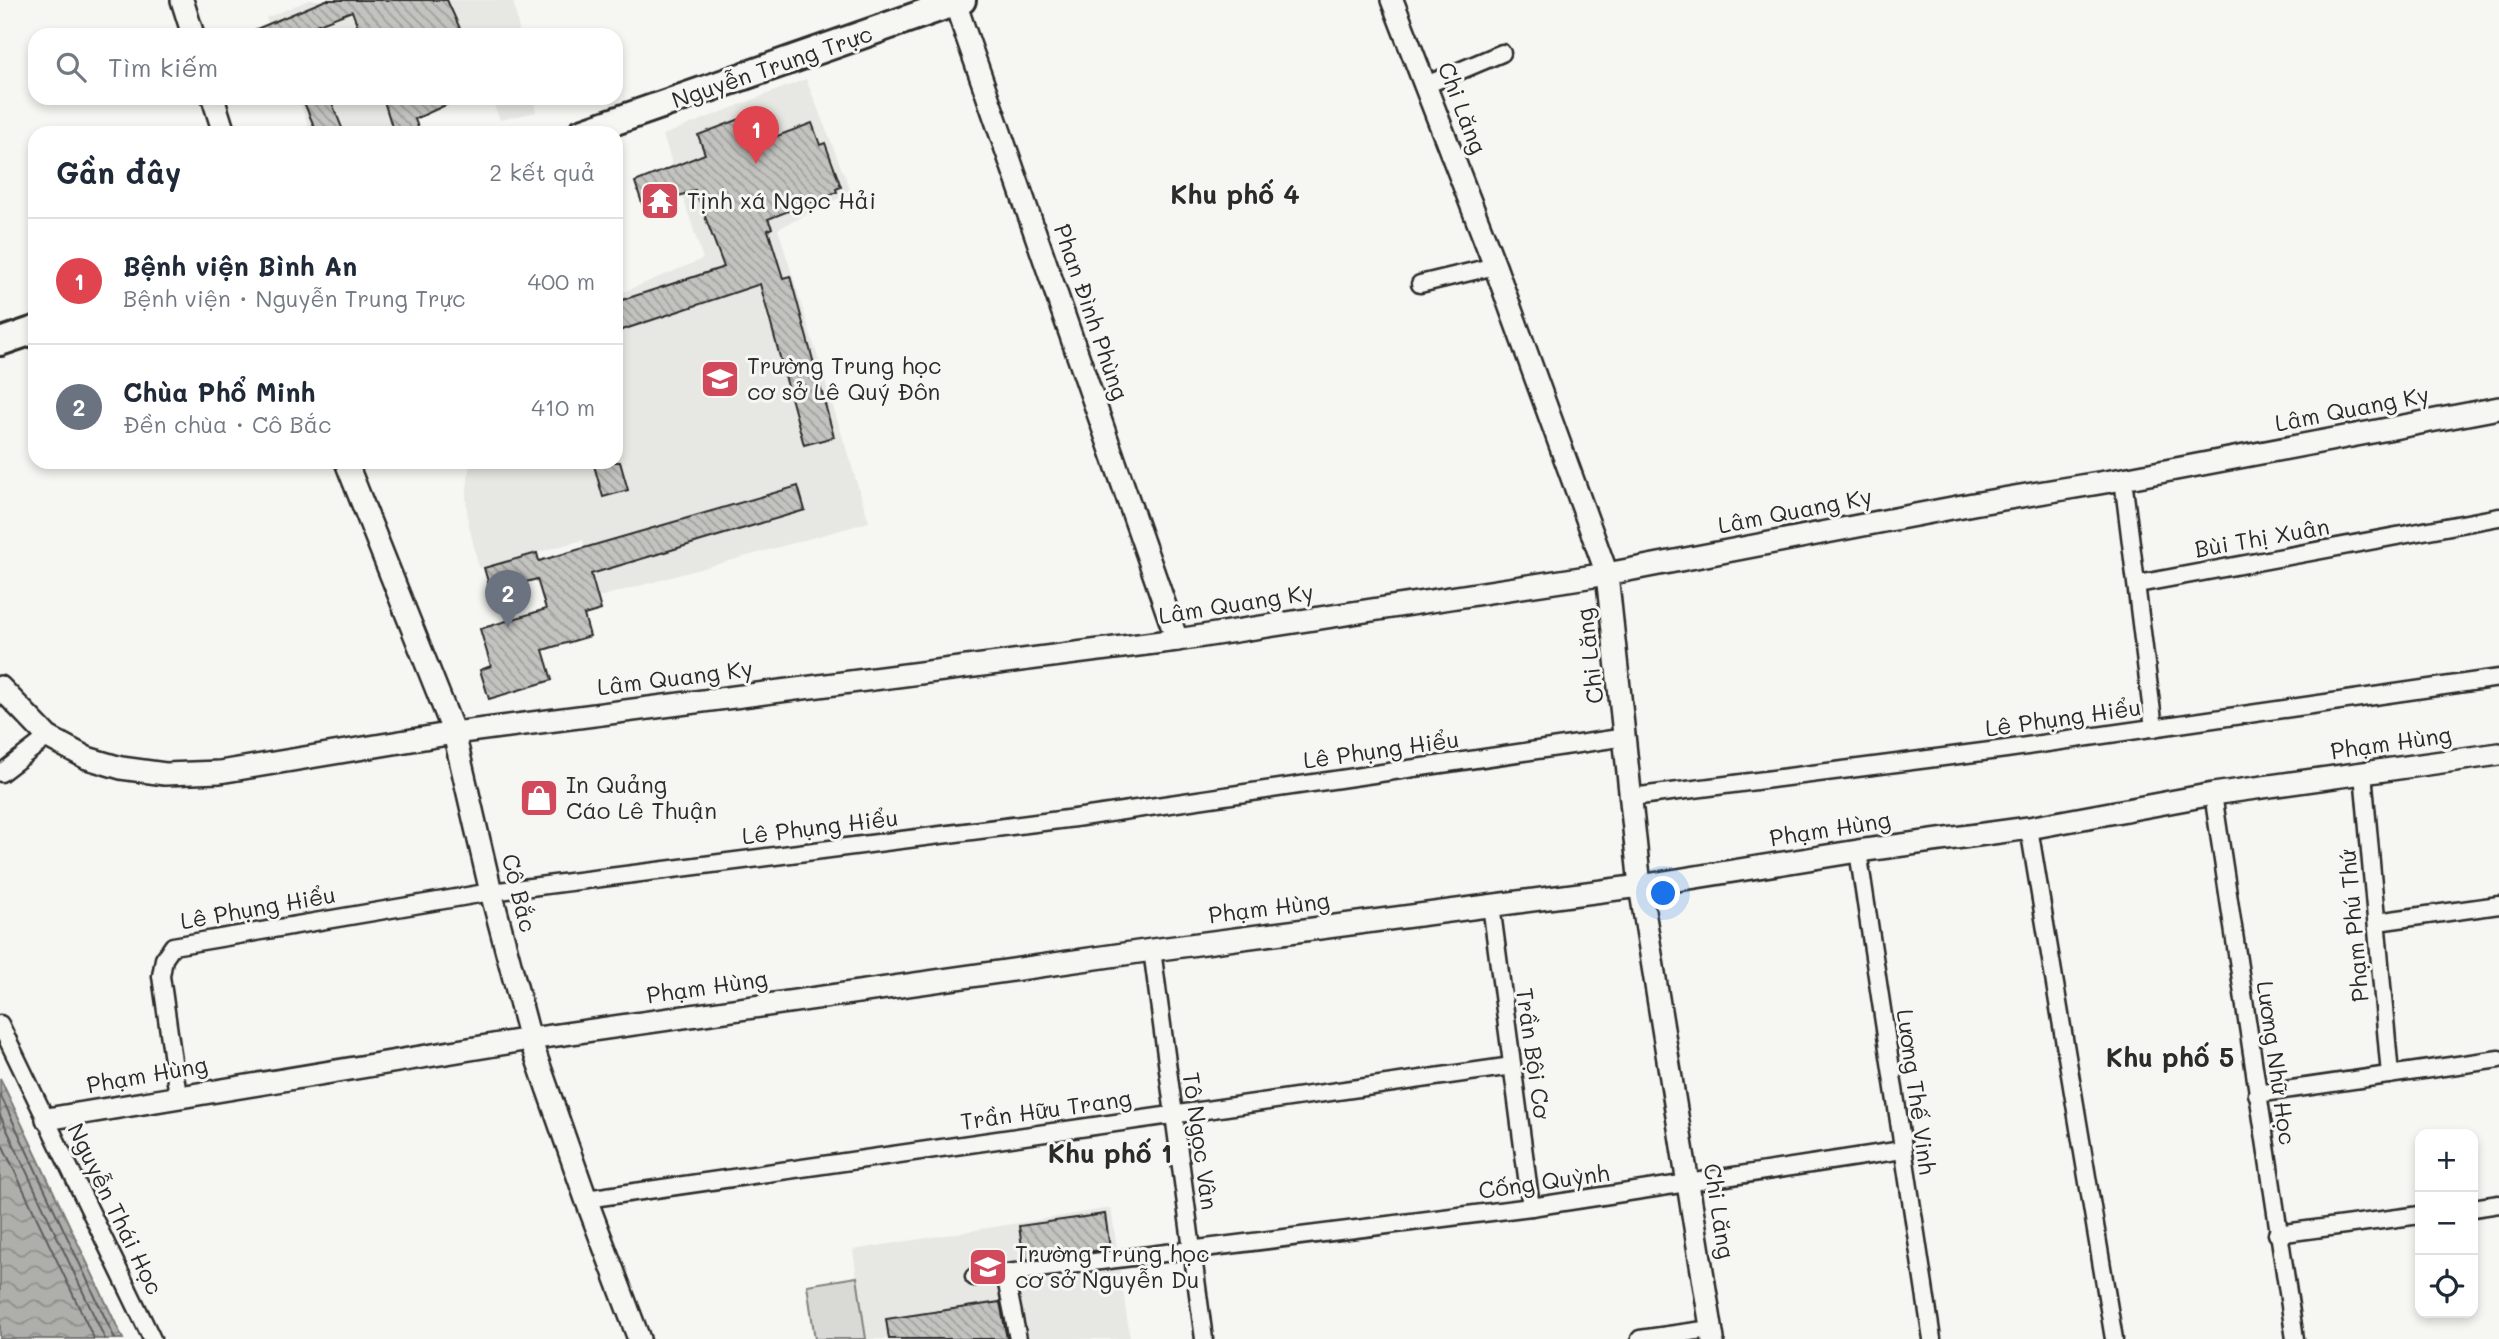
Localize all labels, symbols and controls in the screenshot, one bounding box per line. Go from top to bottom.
street label: Nguyễn Trung Trực [667,18,876,114]
search box [28,28,623,105]
icon: search [52,48,90,86]
text: Tìm kiếm [108,50,218,84]
street label: Chi Lăng [1432,57,1494,158]
pin: 1 [733,106,779,164]
text: Gần đây [56,152,181,192]
text: 2 kết quả [489,157,595,187]
district label: Khu phố 4 [1170,177,1300,211]
temple icon: Tịnh xá Ngọc Hải [639,180,681,222]
place label: Tịnh xá Ngọc Hải [687,185,876,215]
street label: Phan Đình Phùng [1048,220,1136,404]
text: Bệnh viện Bình An [123,249,357,283]
text: 1 [74,266,84,296]
text: 400 m [527,266,595,296]
text: Bệnh viện · Nguyễn Trung Trực [123,283,466,313]
place label: Trường Trung học cơ sở Lê Quý Đôn [747,350,942,406]
school or university icon: Trường Trung học cơ sở Lê Quý Đôn [699,358,741,400]
text: Chùa Phổ Minh [123,375,315,409]
street label: Lâm Quang Ky [2272,378,2431,438]
text: 2 [73,392,85,422]
text: 410 m [531,392,595,422]
text: Đền chùa · Cô Bắc [123,409,332,439]
street label: Lâm Quang Ky [1715,480,1874,540]
street label: Bùi Thị Xuân [2192,510,2332,564]
pin: 2 [485,570,531,628]
street label: Lâm Quang Ky [1156,576,1315,630]
street label: Chi Lăng [1568,606,1610,706]
street label: Lâm Quang Ky [595,653,754,701]
street label: Lê Phụng Hiểu [1983,691,2143,743]
street label: Phạm Hùng [2328,719,2453,765]
street label: Lê Phụng Hiểu [1301,723,1461,775]
place label: In Quảng Cáo Lê Thuận [566,769,717,825]
shop icon: In Quảng Cáo Lê Thuận [518,777,560,819]
street label: Lê Phụng Hiểu [740,802,900,850]
street label: Phạm Hùng [1767,804,1892,852]
street label: Phạm Phú Thứ [2331,847,2375,1003]
street label: Cô Bắc [496,851,544,935]
your location [1646,876,1680,910]
street label: Lê Phụng Hiểu [178,879,338,935]
street label: Phạm Hùng [1206,885,1331,929]
street label: Phạm Hùng [644,963,769,1009]
street label: Lương Nhữ Học [2251,979,2303,1147]
street label: Trần Bội Cơ [1510,986,1558,1121]
street label: Lương Thế Vinh [1891,1007,1943,1177]
district label: Khu phố 5 [2106,1040,2234,1074]
street label: Phạm Hùng [84,1049,210,1099]
street label: Tô Ngọc Vân [1176,1070,1225,1212]
street label: Trần Hữu Trang [958,1082,1133,1136]
street label: Nguyễn Thái Học [61,1118,170,1299]
map controls [2415,1129,2478,1318]
button: + [2415,1129,2478,1192]
district label: Khu phố 1 [1048,1136,1172,1170]
street label: Cống Quỳnh [1477,1157,1611,1205]
street label: Chi Lăng [1698,1161,1742,1261]
button: − [2415,1192,2478,1255]
place label: Trường Trung học cơ sở Nguyễn Du [1015,1238,1210,1294]
school or university icon: Trường Trung học cơ sở Nguyễn Du [967,1246,1009,1288]
button: locate [2415,1255,2478,1318]

